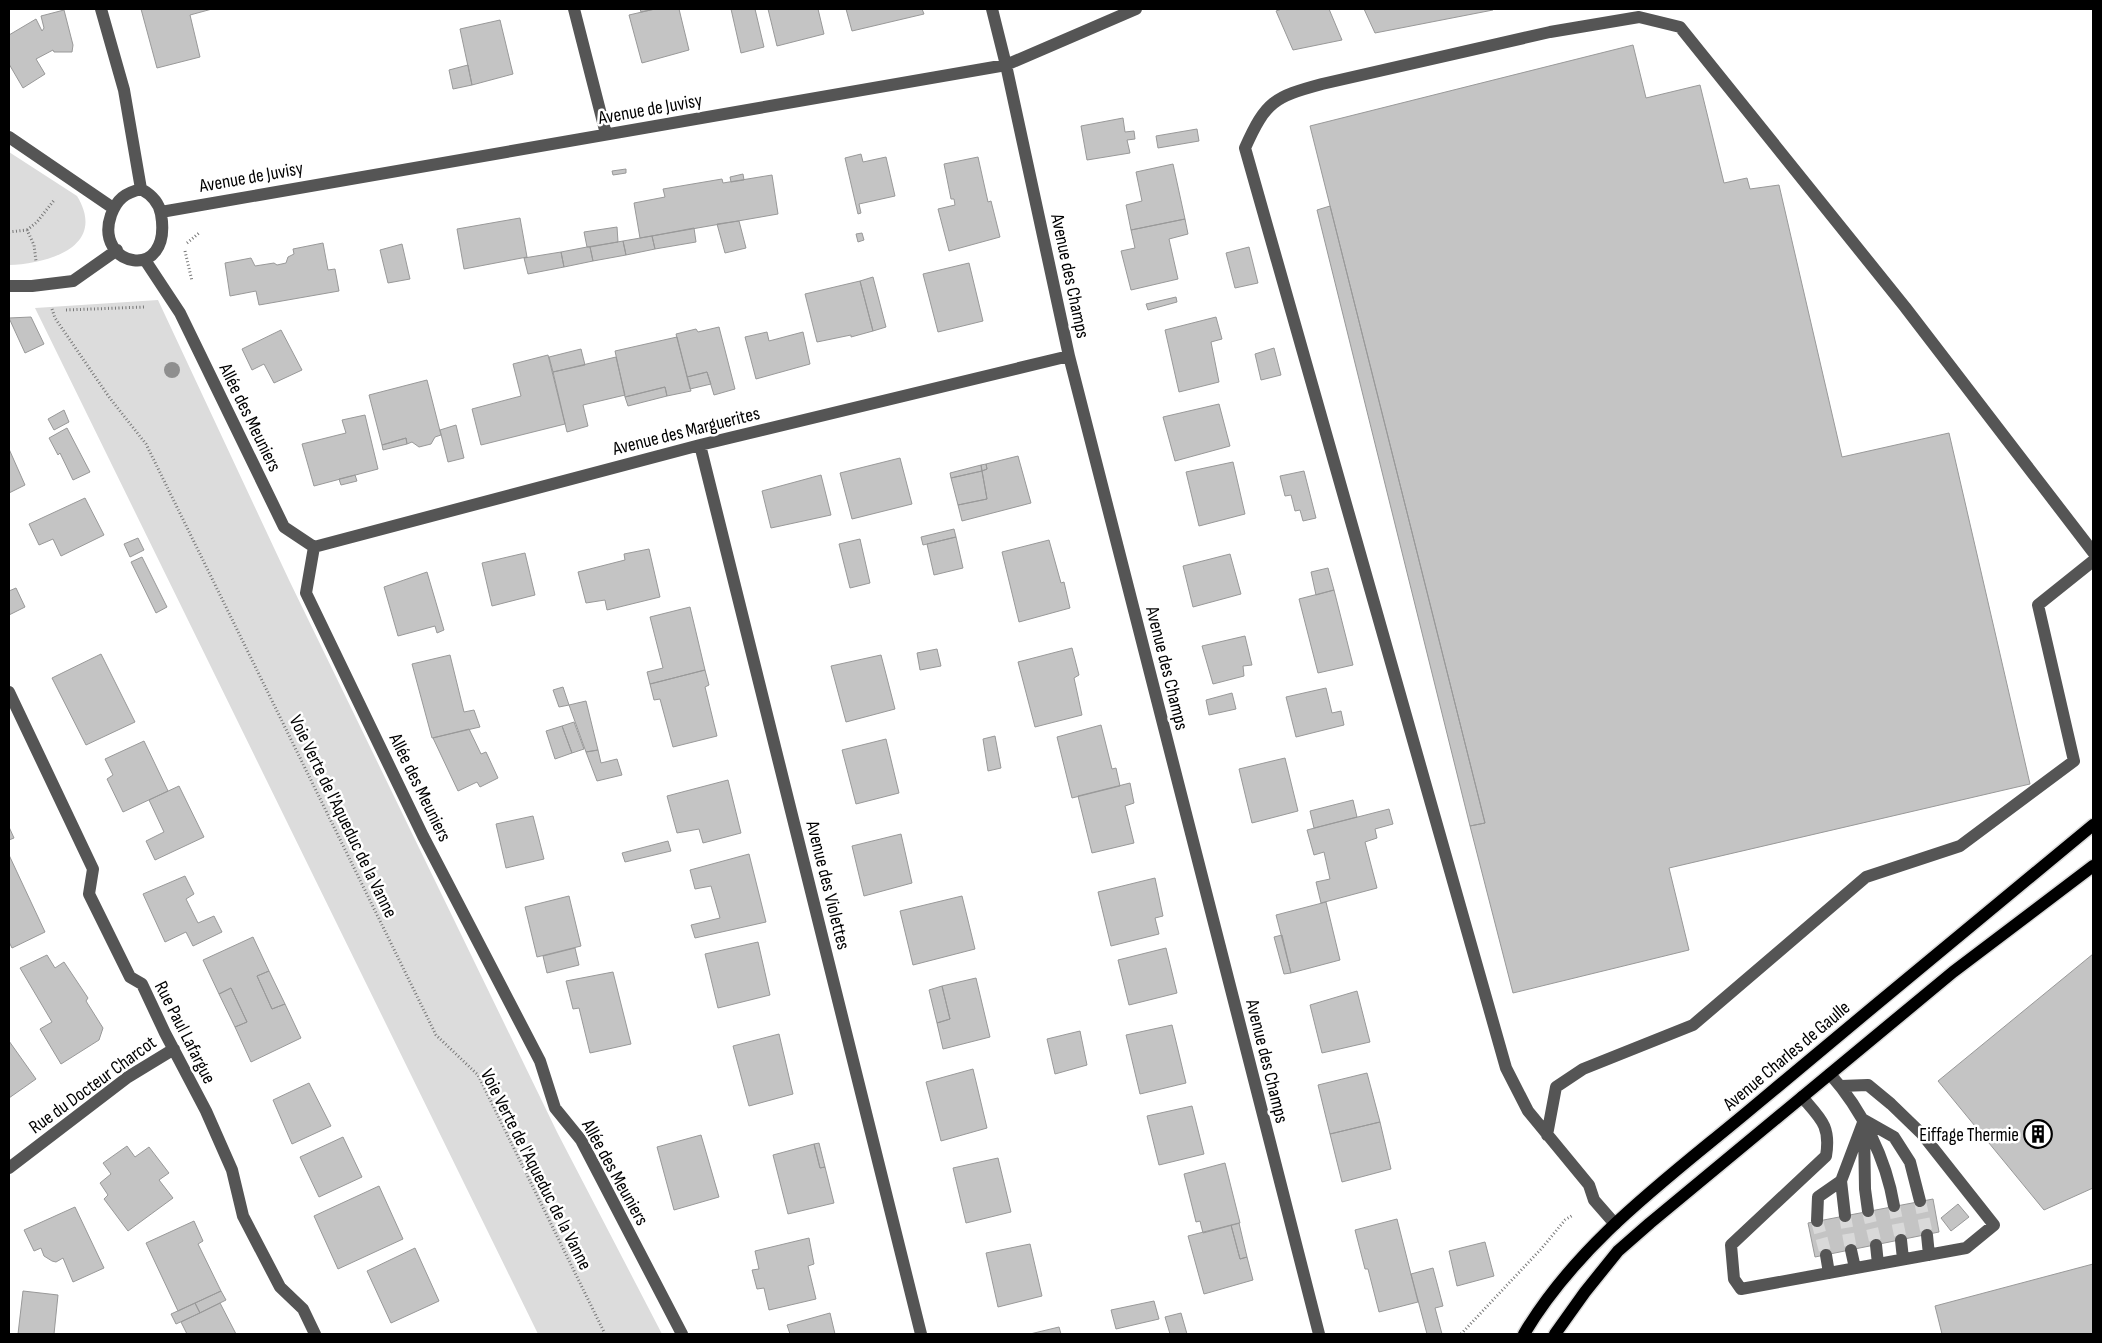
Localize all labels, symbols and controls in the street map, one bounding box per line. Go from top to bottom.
street label: Avenue de Juvisy [596,89,705,130]
street label: Avenue de Juvisy [197,157,306,198]
street label: Avenue des Champs [1045,211,1094,341]
street label: Allée des Meuniers [213,359,286,476]
street label: Avenue des Marguerites [610,402,762,461]
street label: Avenue des Champs [1140,603,1193,733]
street label: Voie Verte de l'Aqueduc de la Vanne [283,712,402,922]
street label: Allée des Meuniers [383,729,456,846]
street label: Avenue des Violettes [800,818,855,952]
street label: Rue Paul Lafargue [149,978,220,1088]
street label: Avenue des Champs [1240,996,1293,1126]
street label: Avenue Charles de Gaulle [1718,996,1855,1117]
street label: Rue du Docteur Charcot [25,1031,161,1139]
street label: Voie Verte de l'Aqueduc de la Vanne [475,1065,596,1274]
street label: Allée des Meuniers [576,1115,653,1230]
building icon: Eiffage Thermie [2023,1119,2053,1149]
place label: Eiffage Thermie [1919,1124,2019,1147]

